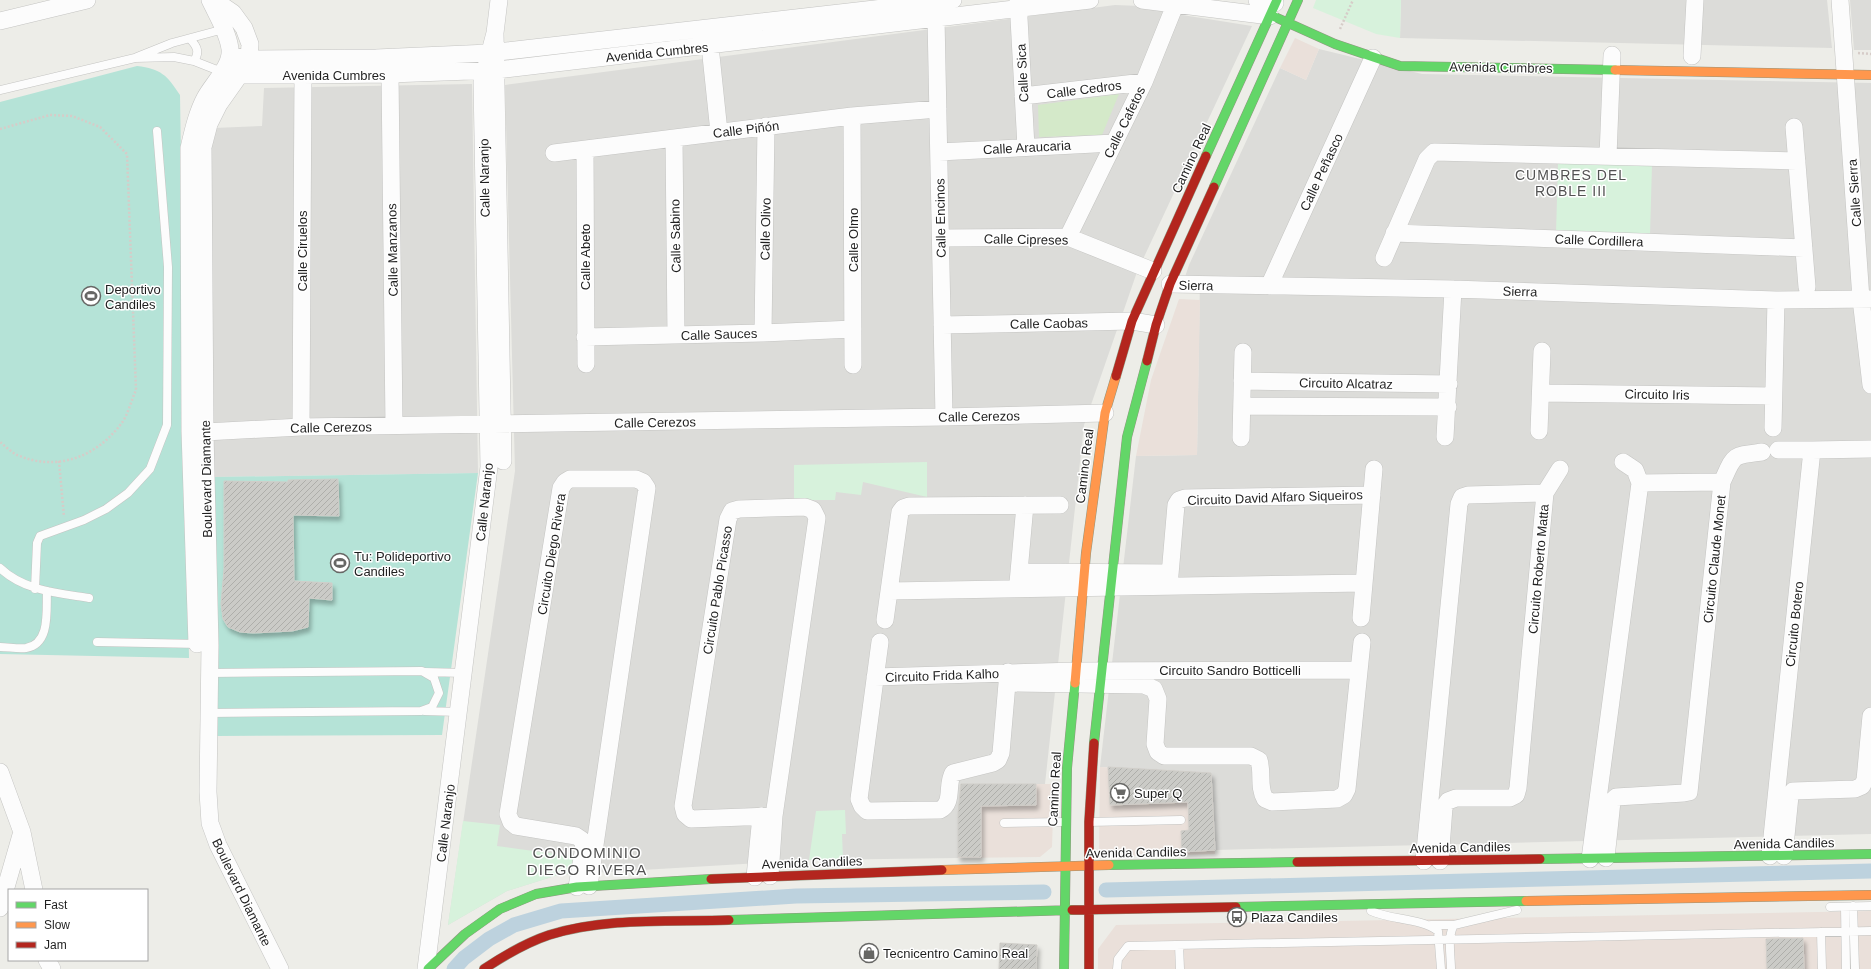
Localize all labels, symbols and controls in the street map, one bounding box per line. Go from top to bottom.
street label: Avenida Cumbres [605,40,710,65]
street label: Calle Sica [1013,43,1032,103]
street label: Avenida Cumbres [1449,59,1553,76]
street label: Avenida Cumbres [282,68,386,83]
street label: Calle Cedros [1046,77,1123,102]
street label: Calle Cafetos [1101,83,1149,161]
street label: Calle Piñón [712,118,780,141]
street label: Camino Real [1169,121,1214,195]
street label: Calle Peñasco [1297,131,1346,213]
street label: Calle Naranjo [476,138,493,217]
street label: Calle Araucaria [983,138,1072,157]
street label: Calle Sierra [1845,158,1864,227]
district label: CUMBRES DEL ROBLE III [1515,167,1627,199]
street label: Calle Encinos [932,178,949,258]
street label: Calle Olivo [757,197,774,261]
street label: Calle Sabino [667,199,684,273]
street label: Calle Manzanos [384,203,401,297]
street label: Calle Olmo [846,208,861,272]
street label: Calle Ciruelos [295,210,310,291]
street label: Calle Abeto [578,224,593,290]
street label: Calle Cipreses [984,231,1069,248]
street label: Calle Cordillera [1554,231,1644,250]
street label: Sierra [1179,278,1214,293]
place label: Deportivo Candiles [105,282,161,312]
street label: Sierra [1502,283,1538,300]
sports icon: Deportivo Candiles [80,285,102,307]
street label: Calle Caobas [1010,315,1089,332]
street label: Calle Sauces [680,326,758,343]
street label: Circuito Alcatraz [1299,375,1393,392]
street label: Circuito Iris [1624,386,1690,403]
street label: Calle Cerezos [938,408,1020,425]
street label: Calle Cerezos [614,414,696,431]
street label: Calle Cerezos [290,419,372,436]
street label: Boulevard Diamante [198,420,215,538]
street label: Camino Real [1072,428,1097,504]
street label: Calle Naranjo [473,462,496,542]
street label: Circuito David Alfaro Siqueiros [1187,487,1364,508]
street label: Circuito Diego Rivera [534,491,569,616]
street label: Circuito Claude Monet [1700,494,1729,624]
street label: Circuito Roberto Matta [1525,503,1552,634]
street label: Circuito Pablo Picasso [700,525,735,655]
place label: Tu: Polideportivo Candiles [354,549,451,579]
sports icon: Tu: Polideportivo Candiles [329,552,351,574]
street label: Circuito Botero [1783,581,1806,668]
street label: Circuito Sandro Botticelli [1159,663,1301,678]
street label: Circuito Frida Kalho [885,666,999,685]
street label: Camino Real [1045,751,1064,827]
supermarket icon: Super Q [1109,782,1131,804]
street label: Calle Naranjo [433,783,458,863]
place label: Super Q [1134,786,1182,801]
street label: Avenida Candiles [1733,835,1835,852]
street label: Boulevard Diamante [209,836,274,948]
street label: Avenida Candiles [1409,839,1511,856]
district label: CONDOMINIO DIEGO RIVERA [527,844,647,878]
street label: Avenida Candiles [1085,844,1187,861]
street label: Avenida Candiles [761,853,863,872]
legend [8,889,148,961]
text: Fast [44,898,68,912]
bus stop icon: Plaza Candiles [1226,906,1248,928]
place label: Plaza Candiles [1251,910,1338,925]
text: Slow [44,918,70,932]
text: Jam [44,938,67,952]
shop icon: Tecnicentro Camino Real [858,942,880,964]
place label: Tecnicentro Camino Real [883,946,1028,961]

